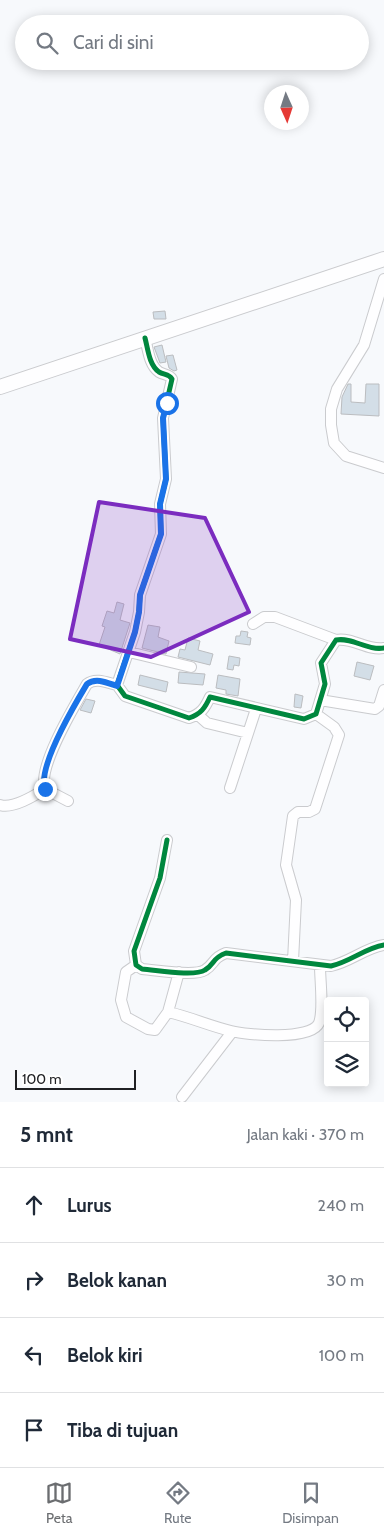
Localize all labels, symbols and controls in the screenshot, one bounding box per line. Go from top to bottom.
search box [15,15,369,70]
icon: search [33,29,61,57]
text: Cari di sini [73,31,154,54]
north arrow [264,85,309,130]
route start [156,392,179,415]
route end [34,778,57,801]
map controls [324,997,369,1087]
button: locate [324,997,369,1042]
button: layers [324,1042,369,1087]
scale bar [15,1067,136,1090]
text: 100 m [22,1070,62,1088]
text: 5 mnt [20,1122,73,1147]
text: Jalan kaki · 370 m [247,1125,364,1144]
icon: ahead [20,1191,48,1219]
text: Lurus [67,1194,112,1217]
text: 240 m [318,1196,364,1215]
icon: right [20,1266,48,1294]
text: Belok kanan [67,1269,167,1292]
text: 30 m [327,1271,364,1290]
icon: left [20,1341,48,1369]
text: Belok kiri [67,1344,143,1367]
text: 100 m [319,1346,364,1365]
icon: arrive [20,1416,48,1444]
text: Tiba di tujuan [67,1419,178,1442]
tab: Peta [45,1479,73,1527]
tab: Rute [164,1479,192,1527]
tab: Disimpan [282,1479,339,1527]

